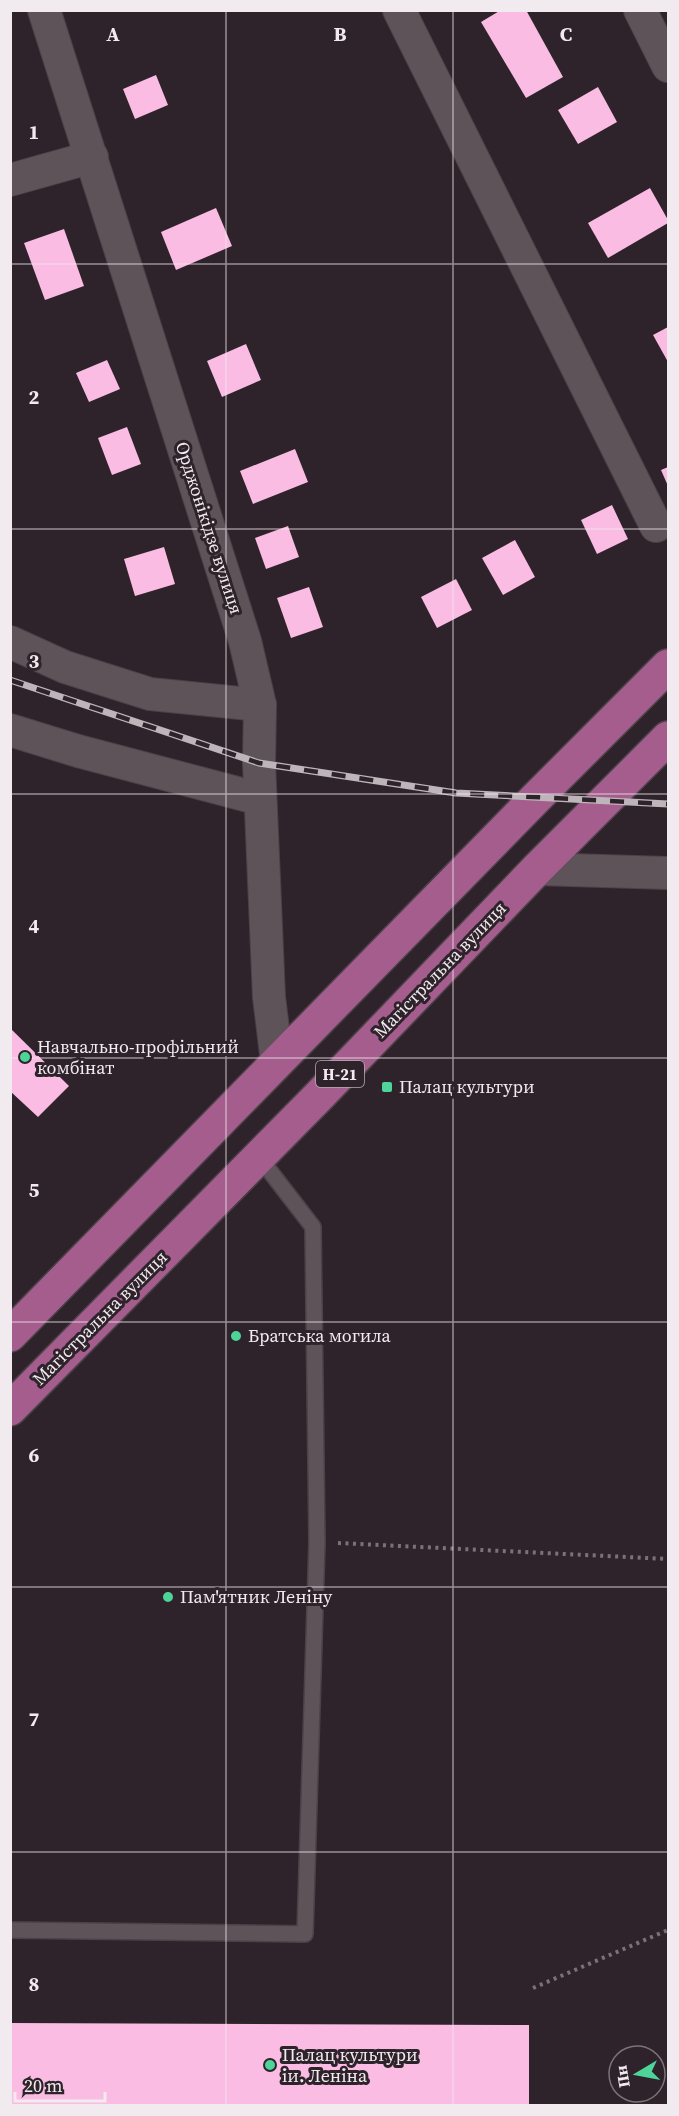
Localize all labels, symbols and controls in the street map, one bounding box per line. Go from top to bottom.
text: A [106,20,120,48]
text: B [333,20,347,48]
text: C [560,20,572,48]
text: 1 [29,118,39,146]
text: 2 [29,383,40,411]
street label: Орджонікідзе вулиця [170,438,249,617]
text: 3 [29,647,40,675]
street label: Магістральна вулиця [368,896,511,1043]
text: 4 [29,912,40,940]
place label: Навчально-профільний комбінат [37,1034,239,1080]
marker: Навчально-профільний комбінат [18,1050,32,1064]
road number: Н-21 [316,1061,364,1087]
place label: Палац культури [399,1074,535,1099]
marker: Палац культури [380,1080,394,1094]
text: 5 [29,1176,40,1204]
street label: Магістральна вулиця [27,1245,172,1390]
place label: Братська могила [248,1323,392,1348]
marker: Братська могила [229,1329,243,1343]
text: 6 [29,1441,40,1469]
place label: Пам'ятник Леніну [180,1584,333,1609]
marker: Пам'ятник Леніну [161,1590,175,1604]
text: 7 [29,1705,40,1733]
text: 8 [29,1970,39,1998]
place label: Палац культури іи. Леніна [282,2042,418,2088]
north arrow [607,2044,667,2104]
marker: Палац культури іи. Леніна [263,2058,277,2072]
text: Пн [609,2064,635,2090]
scale bar [15,2065,105,2103]
text: 20 m [24,2073,62,2098]

